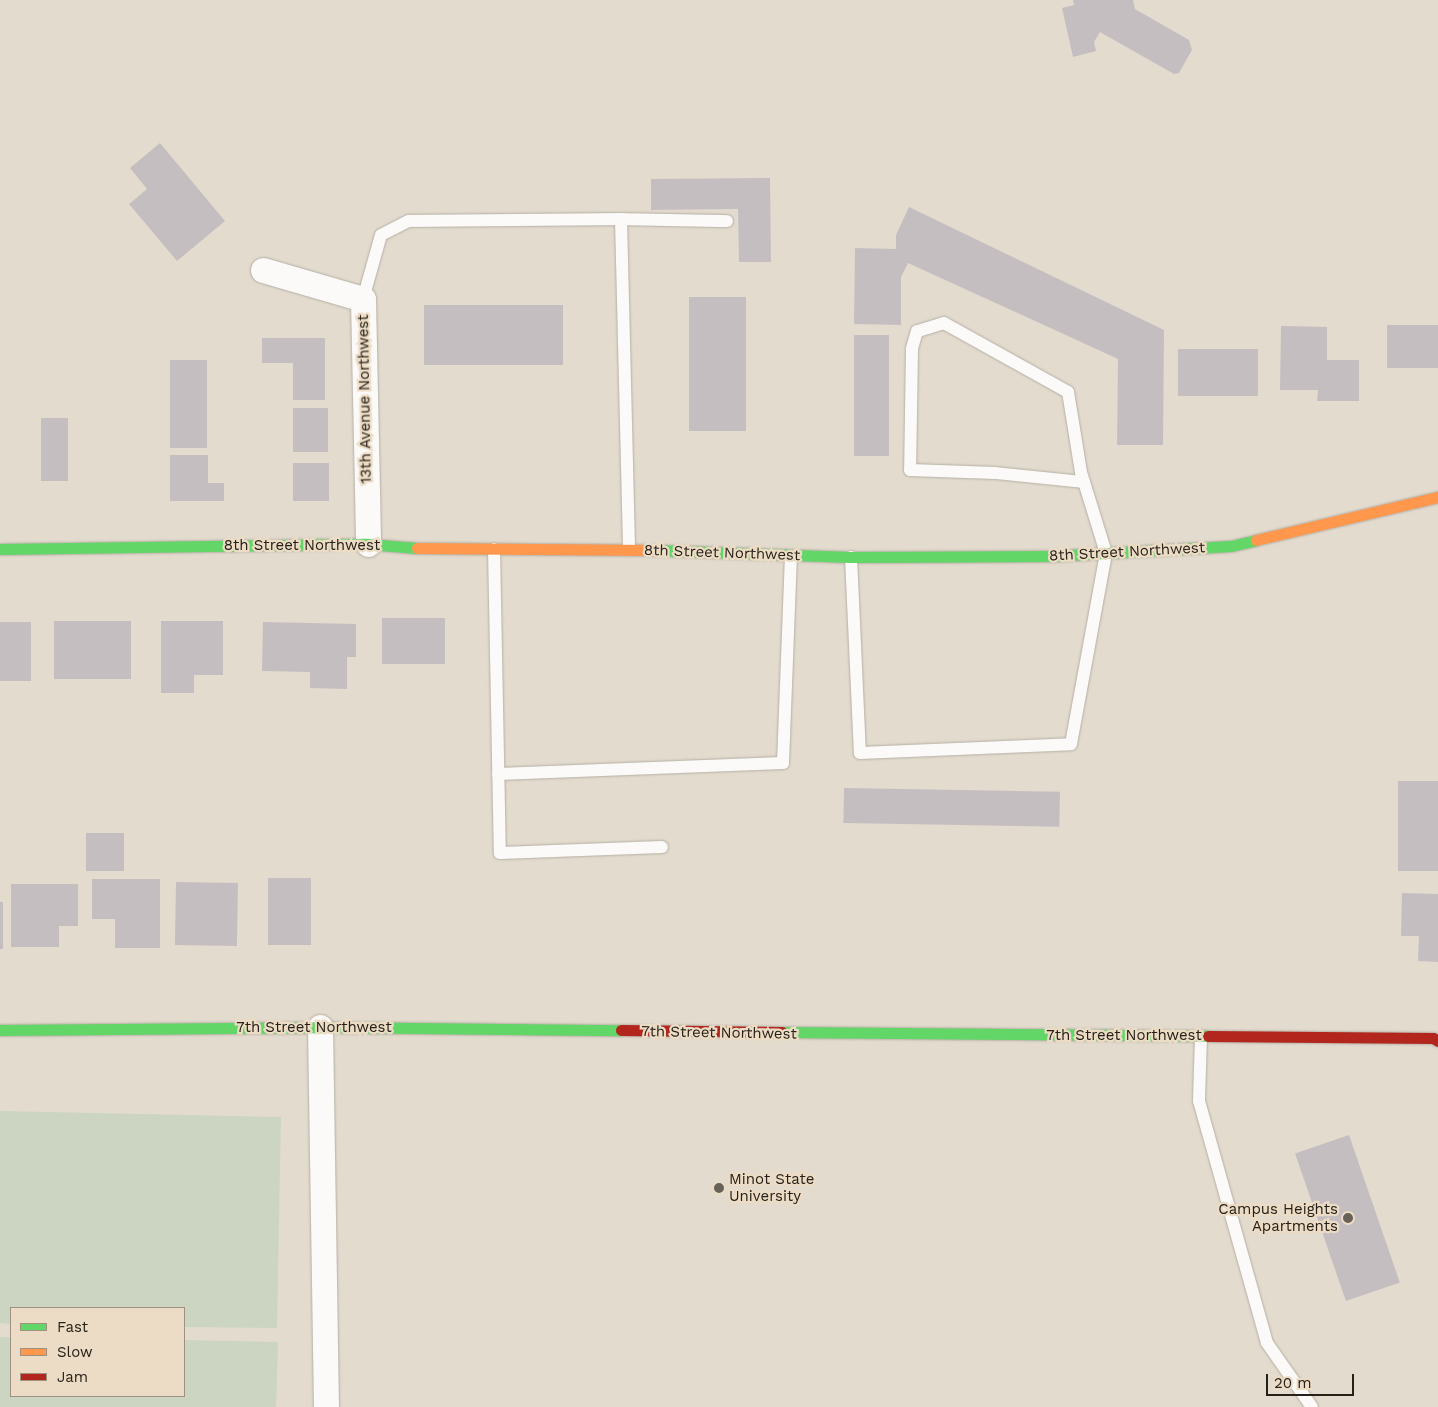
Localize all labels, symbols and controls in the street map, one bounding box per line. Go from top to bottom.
street label: 13th Avenue Northwest [355,314,375,484]
street label: 8th Street Northwest [224,537,380,555]
street label: 8th Street Northwest [1048,539,1206,565]
street label: 8th Street Northwest [644,541,800,565]
street label: 7th Street Northwest [236,1019,392,1037]
street label: 7th Street Northwest [641,1023,797,1043]
street label: 7th Street Northwest [1046,1027,1202,1045]
place label: Minot State University [729,1170,814,1205]
marker: Minot State University [713,1182,725,1194]
place label: Campus Heights Apartments [1218,1200,1338,1235]
marker: Campus Heights Apartments [1342,1212,1354,1224]
legend [10,1307,185,1397]
text: Fast [57,1318,88,1336]
text: Slow [57,1343,93,1361]
scale bar [1268,1364,1356,1396]
text: Jam [57,1368,88,1386]
text: 20 m [1274,1374,1312,1392]

